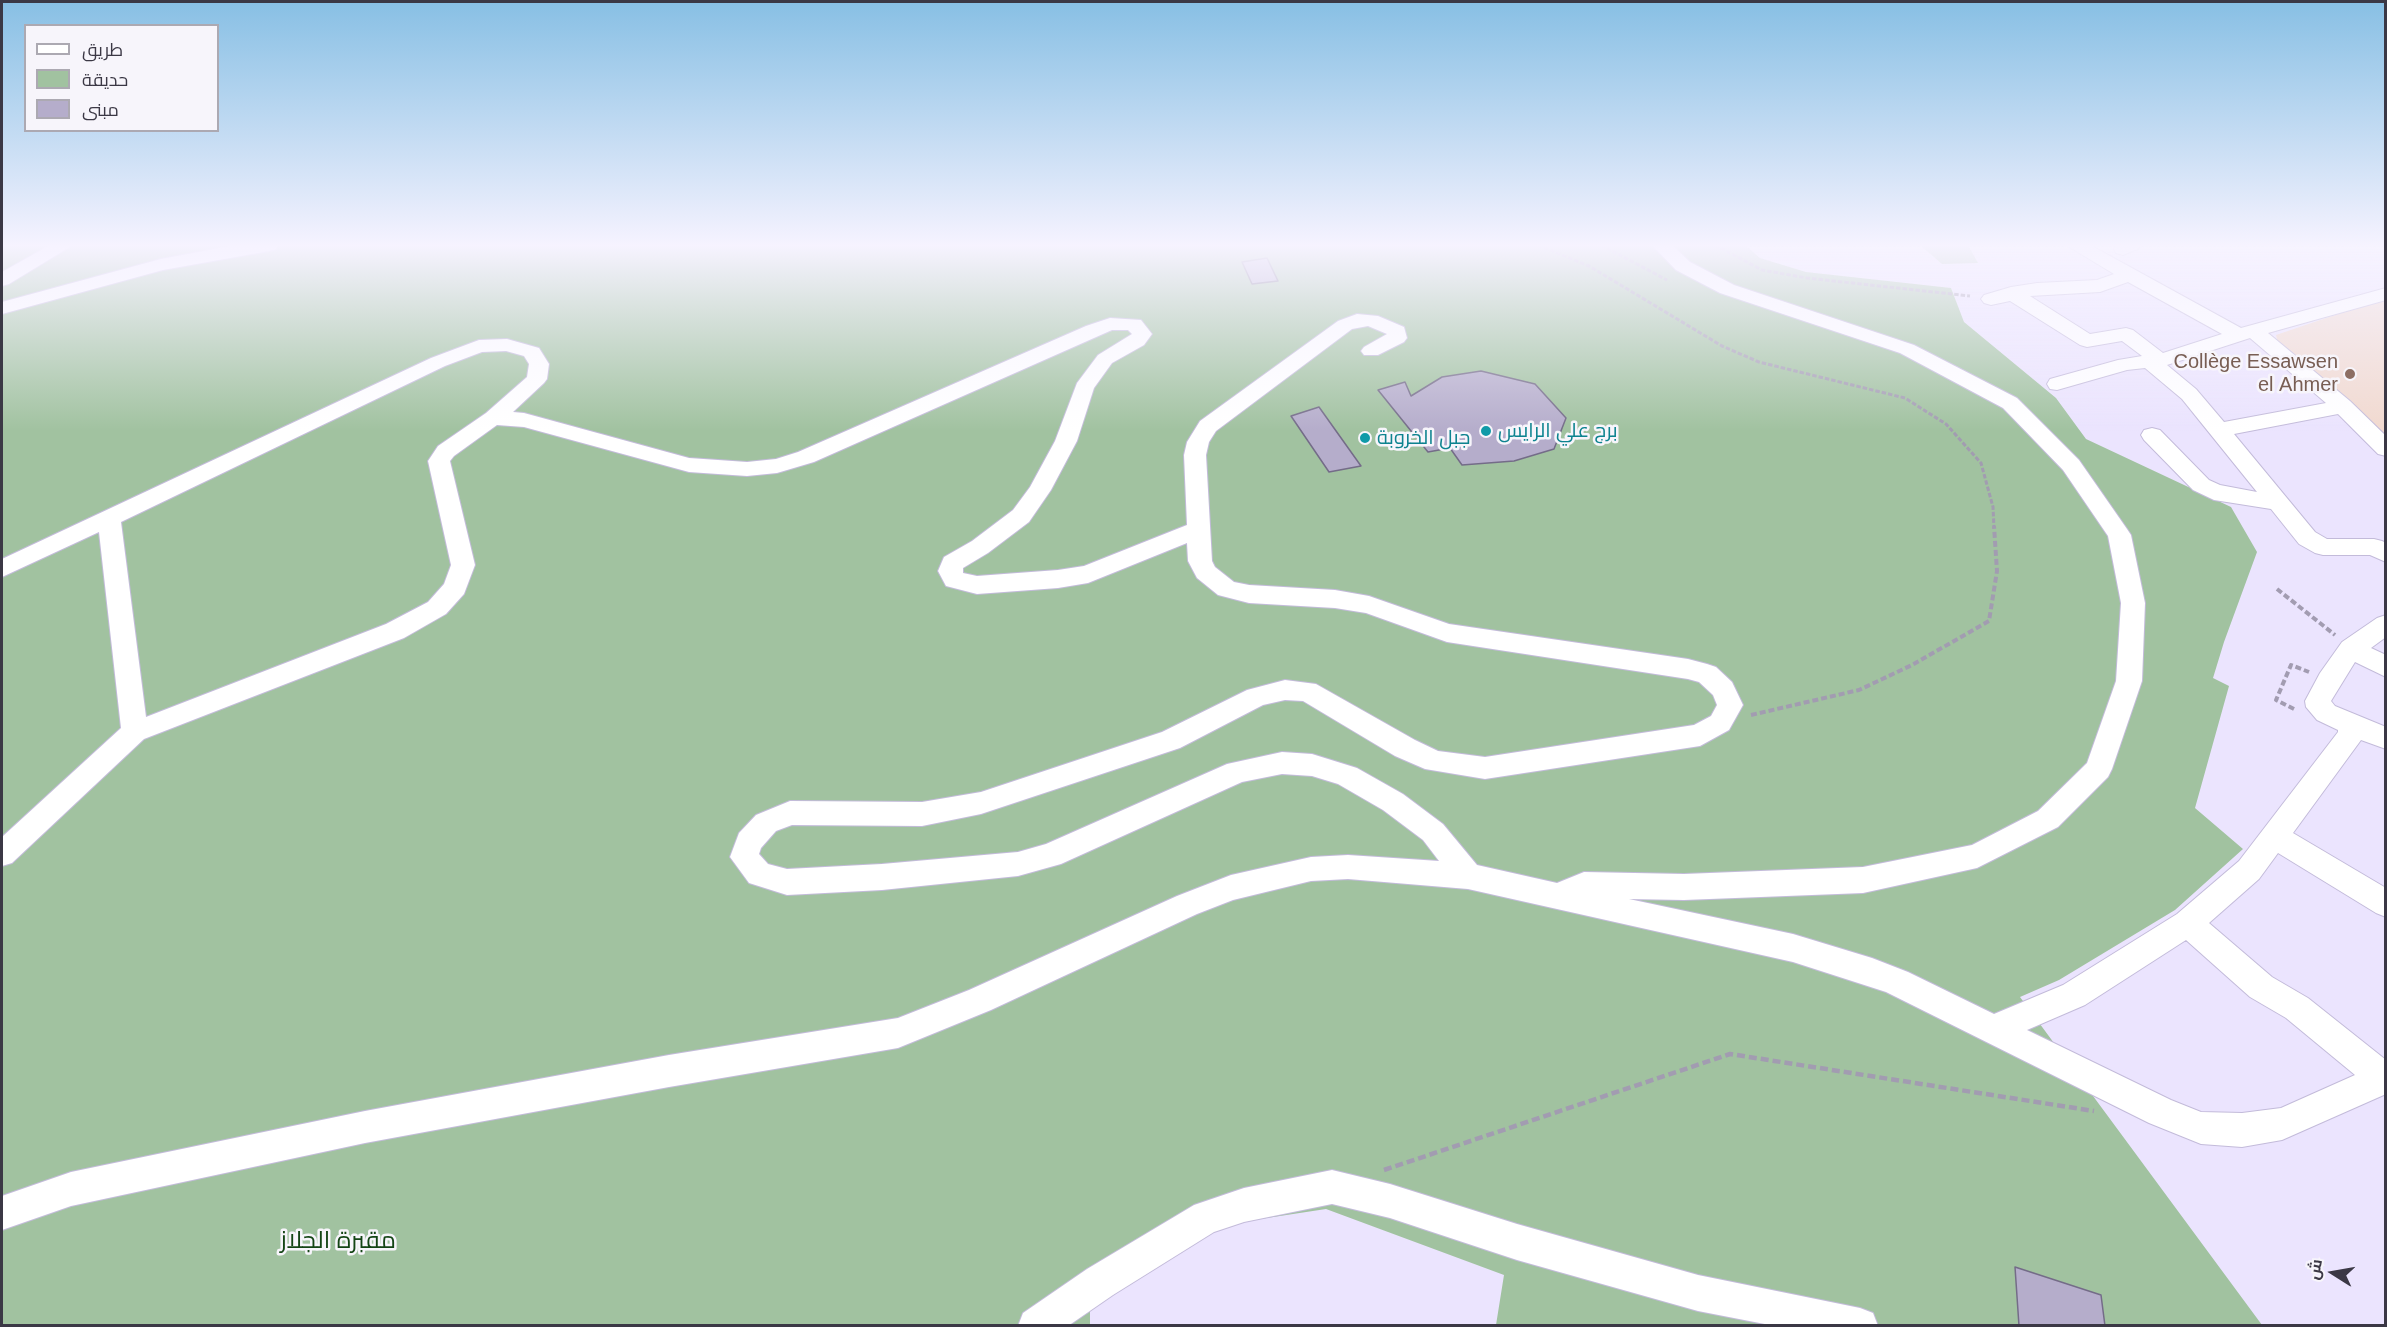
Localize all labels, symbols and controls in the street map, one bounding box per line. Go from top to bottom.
legend [24,24,219,132]
text: طريق [82,40,123,60]
text: حديقة [82,70,128,90]
text: مبنى [82,100,119,120]
place label: Collège Essawsen el Ahmer [2173,350,2338,397]
marker: Collège Essawsen el Ahmer [2343,367,2357,381]
place label: برج علي الرايس [1498,419,1617,443]
marker: برج علي الرايس [1479,424,1493,438]
place label: جبل الخروبة [1377,426,1470,450]
marker: جبل الخروبة [1358,431,1372,445]
park label: مقبرة الجلاز [280,1227,396,1255]
north arrow [2303,1243,2363,1303]
text: ش [2305,1258,2325,1281]

